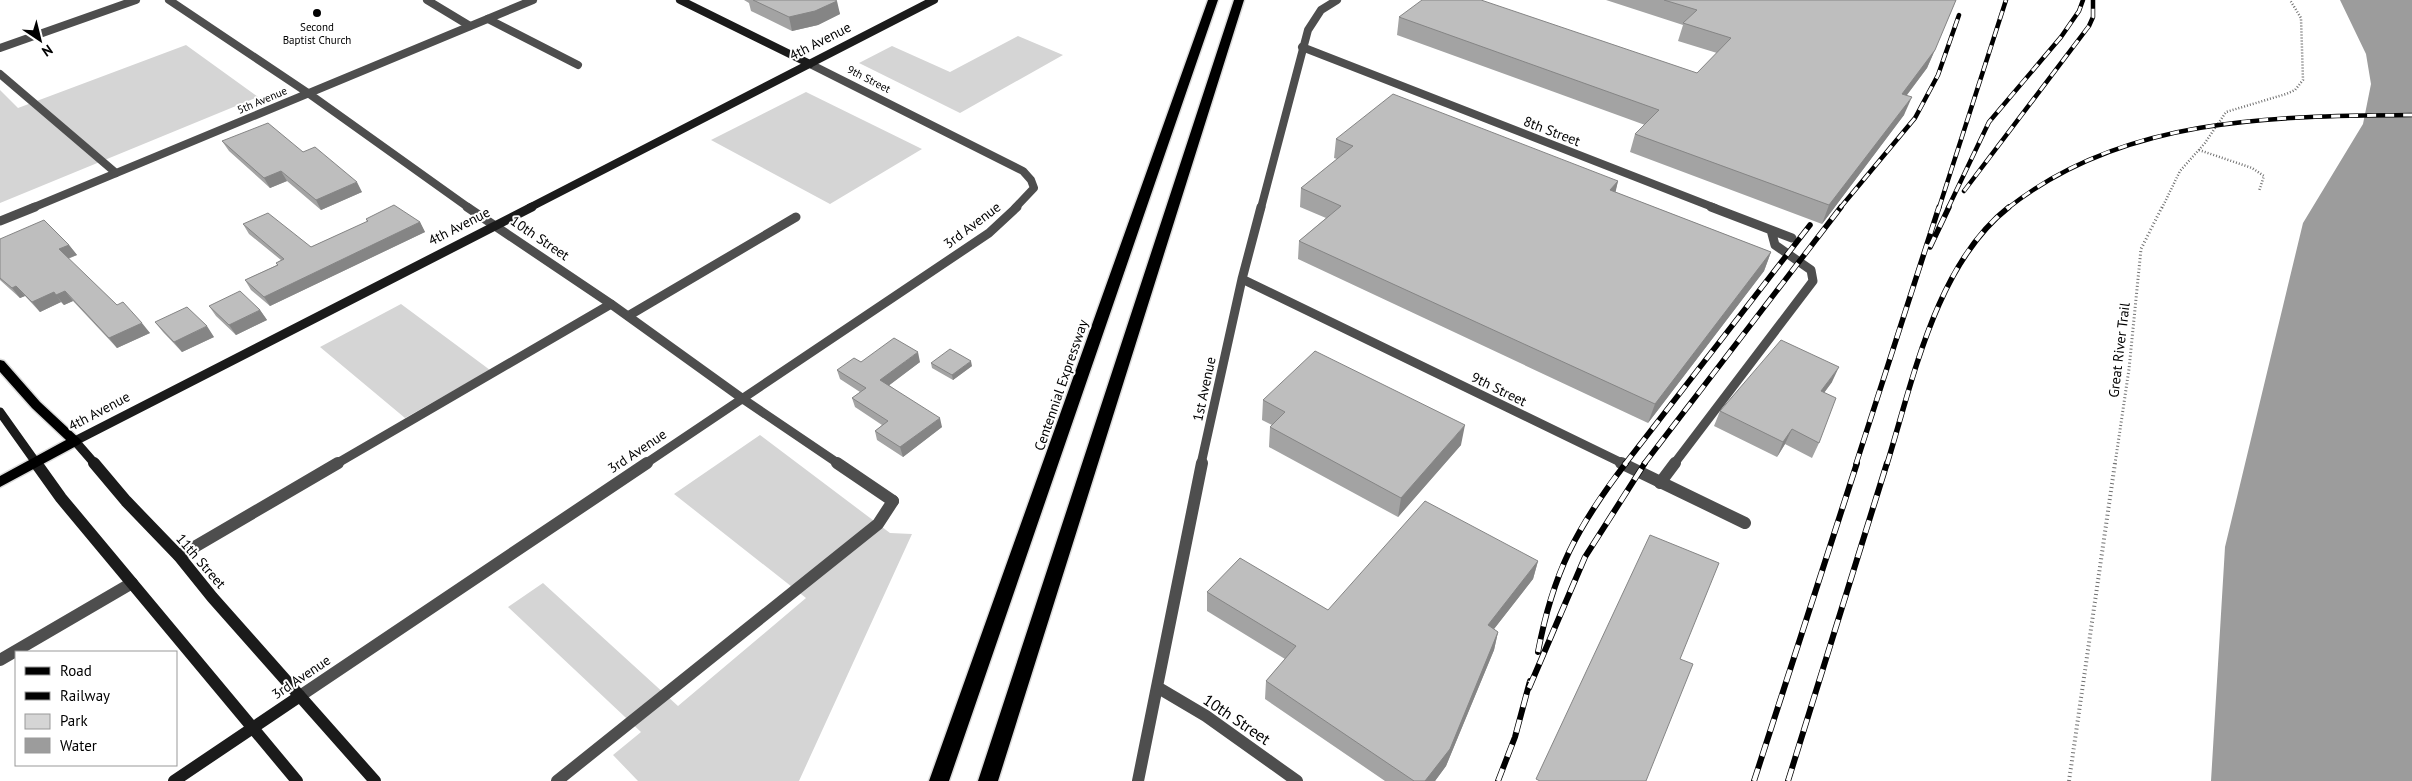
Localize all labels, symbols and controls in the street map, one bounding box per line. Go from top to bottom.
marker: Second Baptist Church [311,7,323,19]
north arrow [15,15,65,65]
street label: 4th Avenue [786,18,854,64]
place label: Second Baptist Church [283,20,351,47]
text: N [39,41,56,61]
street label: 9th Street [845,62,893,96]
street label: 5th Avenue [235,83,289,117]
street label: 8th Street [1521,112,1583,150]
street label: 3rd Avenue [940,198,1004,252]
street label: 4th Avenue [425,203,493,249]
street label: 10th Street [507,212,573,264]
street label: Great River Trail [2104,301,2134,399]
street label: Centennial Expressway [1030,317,1092,453]
street label: 1st Avenue [1188,355,1220,423]
street label: 9th Street [1468,368,1530,410]
street label: 4th Avenue [65,387,133,435]
street label: 3rd Avenue [604,425,670,477]
street label: 11th Street [172,530,230,592]
legend [15,651,178,766]
street label: 3rd Avenue [268,651,334,703]
text: Road [60,661,92,680]
text: Railway [60,686,110,705]
street label: 10th Street [1200,689,1275,749]
text: Park [60,711,88,730]
text: Water [60,736,97,755]

